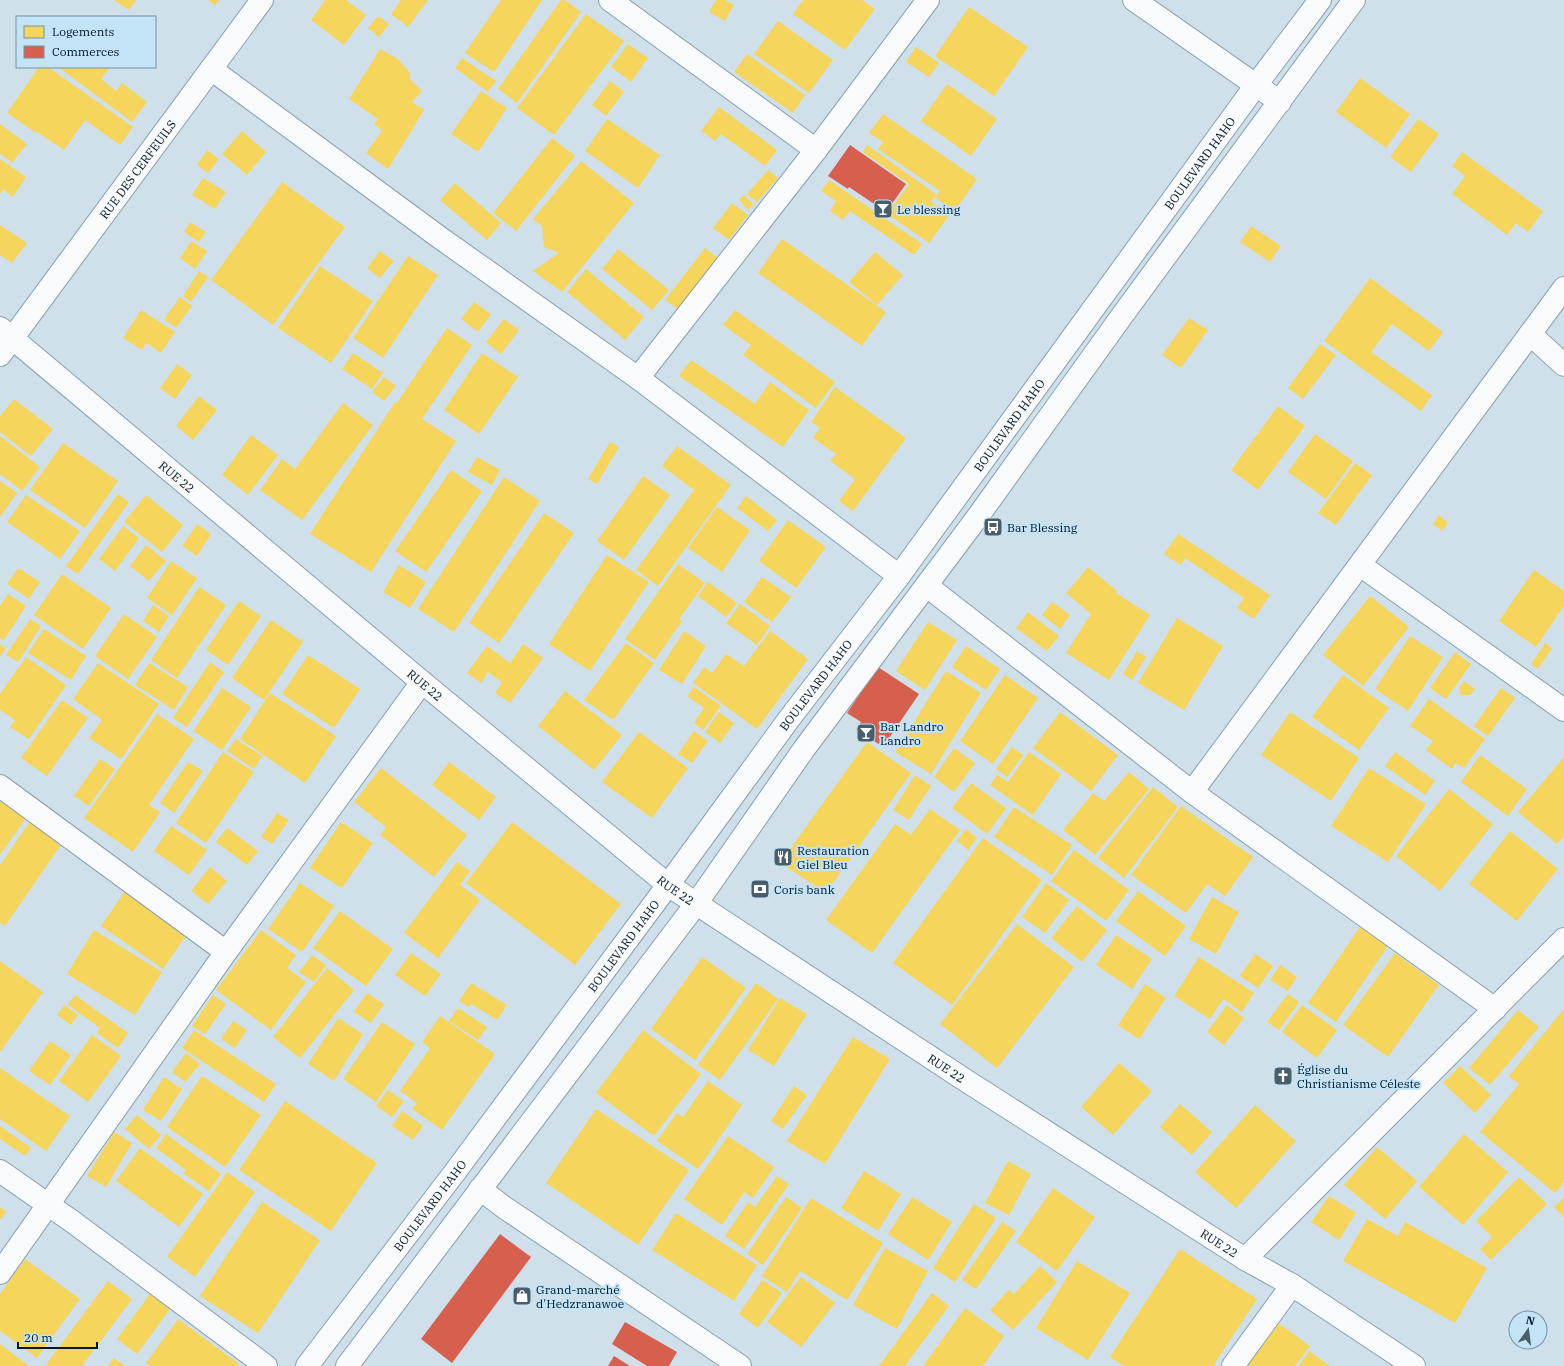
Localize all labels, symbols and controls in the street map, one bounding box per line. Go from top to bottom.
legend [16,16,156,68]
text: Logements [52,24,115,39]
text: Commerces [52,44,120,59]
street label: BOULEVARD HAHO [1161,114,1238,212]
street label: RUE DES CERFEUILS [96,117,179,222]
bar icon: Le blessing [872,198,894,220]
place label: Le blessing [897,202,961,217]
street label: BOULEVARD HAHO [970,376,1047,474]
street label: RUE 22 [156,457,198,496]
bus stop icon: Bar Blessing [982,516,1004,538]
place label: Bar Blessing [1007,520,1078,535]
street label: BOULEVARD HAHO [776,636,855,733]
street label: RUE 22 [404,666,446,704]
place label: Bar Landro Landro [880,719,944,748]
bar icon: Bar Landro Landro [855,722,877,744]
place label: Restauration Giel Bleu [797,843,870,872]
restaurant icon: Restauration Giel Bleu [772,846,794,868]
street label: RUE 22 [654,872,697,908]
bank icon: Coris bank [749,878,771,900]
place label: Coris bank [774,882,835,897]
street label: BOULEVARD HAHO [584,897,662,995]
street label: RUE 22 [925,1050,968,1086]
place label: Église du Christianisme Céleste [1297,1062,1420,1091]
church icon: Église du Christianisme Céleste [1272,1065,1294,1087]
street label: BOULEVARD HAHO [390,1157,469,1254]
street label: RUE 22 [1198,1225,1241,1260]
place label: Grand-marché d'Hedzranawoe [536,1282,624,1311]
shop icon: Grand-marché d'Hedzranawoe [511,1285,533,1307]
north arrow [1508,1310,1548,1350]
text: N [1525,1312,1537,1328]
scale bar [18,1324,97,1350]
text: 20 m [24,1330,53,1345]

